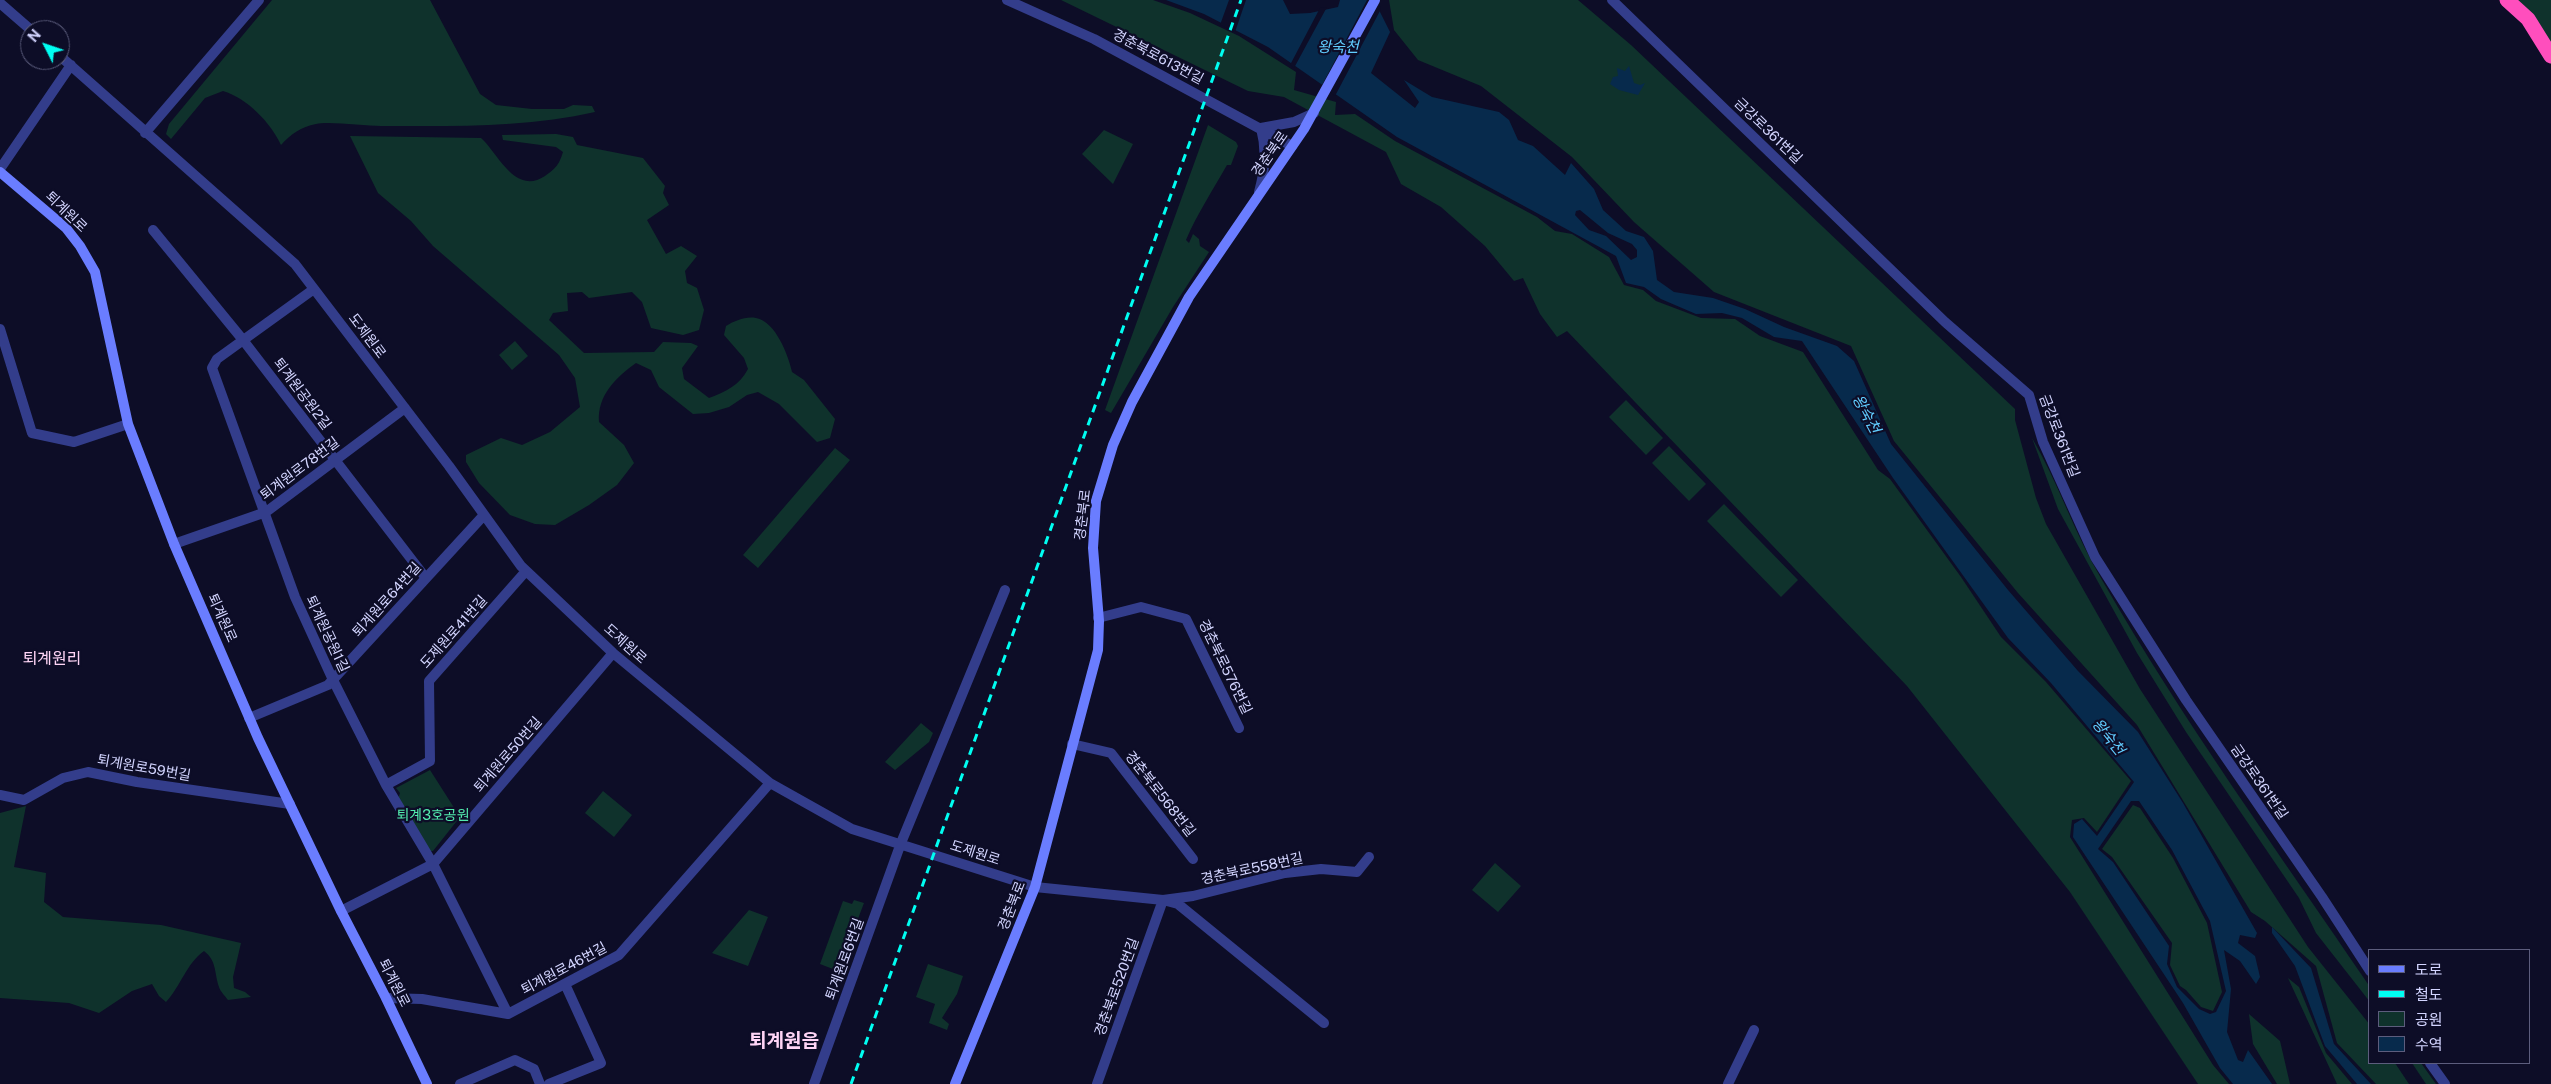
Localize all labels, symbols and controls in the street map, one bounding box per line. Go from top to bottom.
north arrow [20,20,70,70]
text: N [25,26,44,45]
street label: 경춘북로613번길 [1110,26,1206,88]
water label: 왕숙천 [1317,38,1359,56]
street label: 금강로361번길 [1731,95,1805,167]
street label: 경춘북로 [1248,128,1292,180]
street label: 퇴계원로 [42,188,90,236]
street label: 도제원로 [345,310,389,362]
street label: 퇴계원공원2길 [270,355,334,433]
water label: 왕숙천 [1848,391,1884,437]
street label: 금강로361번길 [2035,392,2083,480]
street label: 퇴계원로78번길 [257,434,343,504]
street label: 경춘북로 [1072,488,1094,542]
street label: 퇴계원로64번길 [349,559,425,641]
street label: 퇴계원로 [204,591,240,645]
street label: 도제원로41번길 [417,592,491,672]
street label: 퇴계원공원1길 [302,593,352,675]
street label: 경춘북로576번길 [1195,617,1255,717]
street label: 도제원로 [600,621,650,667]
district label: 퇴계원리 [23,649,81,669]
street label: 퇴계원로50번길 [471,714,545,796]
water label: 왕숙천 [2088,715,2128,759]
street label: 금강로361번길 [2227,741,2291,823]
street label: 경춘북로568번길 [1121,748,1199,840]
street label: 퇴계원로59번길 [96,751,192,785]
park label: 퇴계3호공원 [396,808,470,824]
street label: 도제원로 [948,837,1002,869]
street label: 경춘북로558번길 [1199,850,1305,888]
street label: 경춘북로 [995,879,1029,933]
street label: 퇴계원로6번길 [822,916,868,1002]
street label: 경춘북로520번길 [1091,936,1143,1038]
street label: 퇴계원로46번길 [518,939,610,999]
legend [2368,949,2531,1064]
street label: 퇴계원로 [375,956,413,1010]
text: 도로 [2415,961,2443,978]
text: 철도 [2415,986,2443,1003]
text: 공원 [2415,1011,2443,1028]
district label: 퇴계원읍 [749,1030,819,1052]
text: 수역 [2415,1036,2443,1053]

